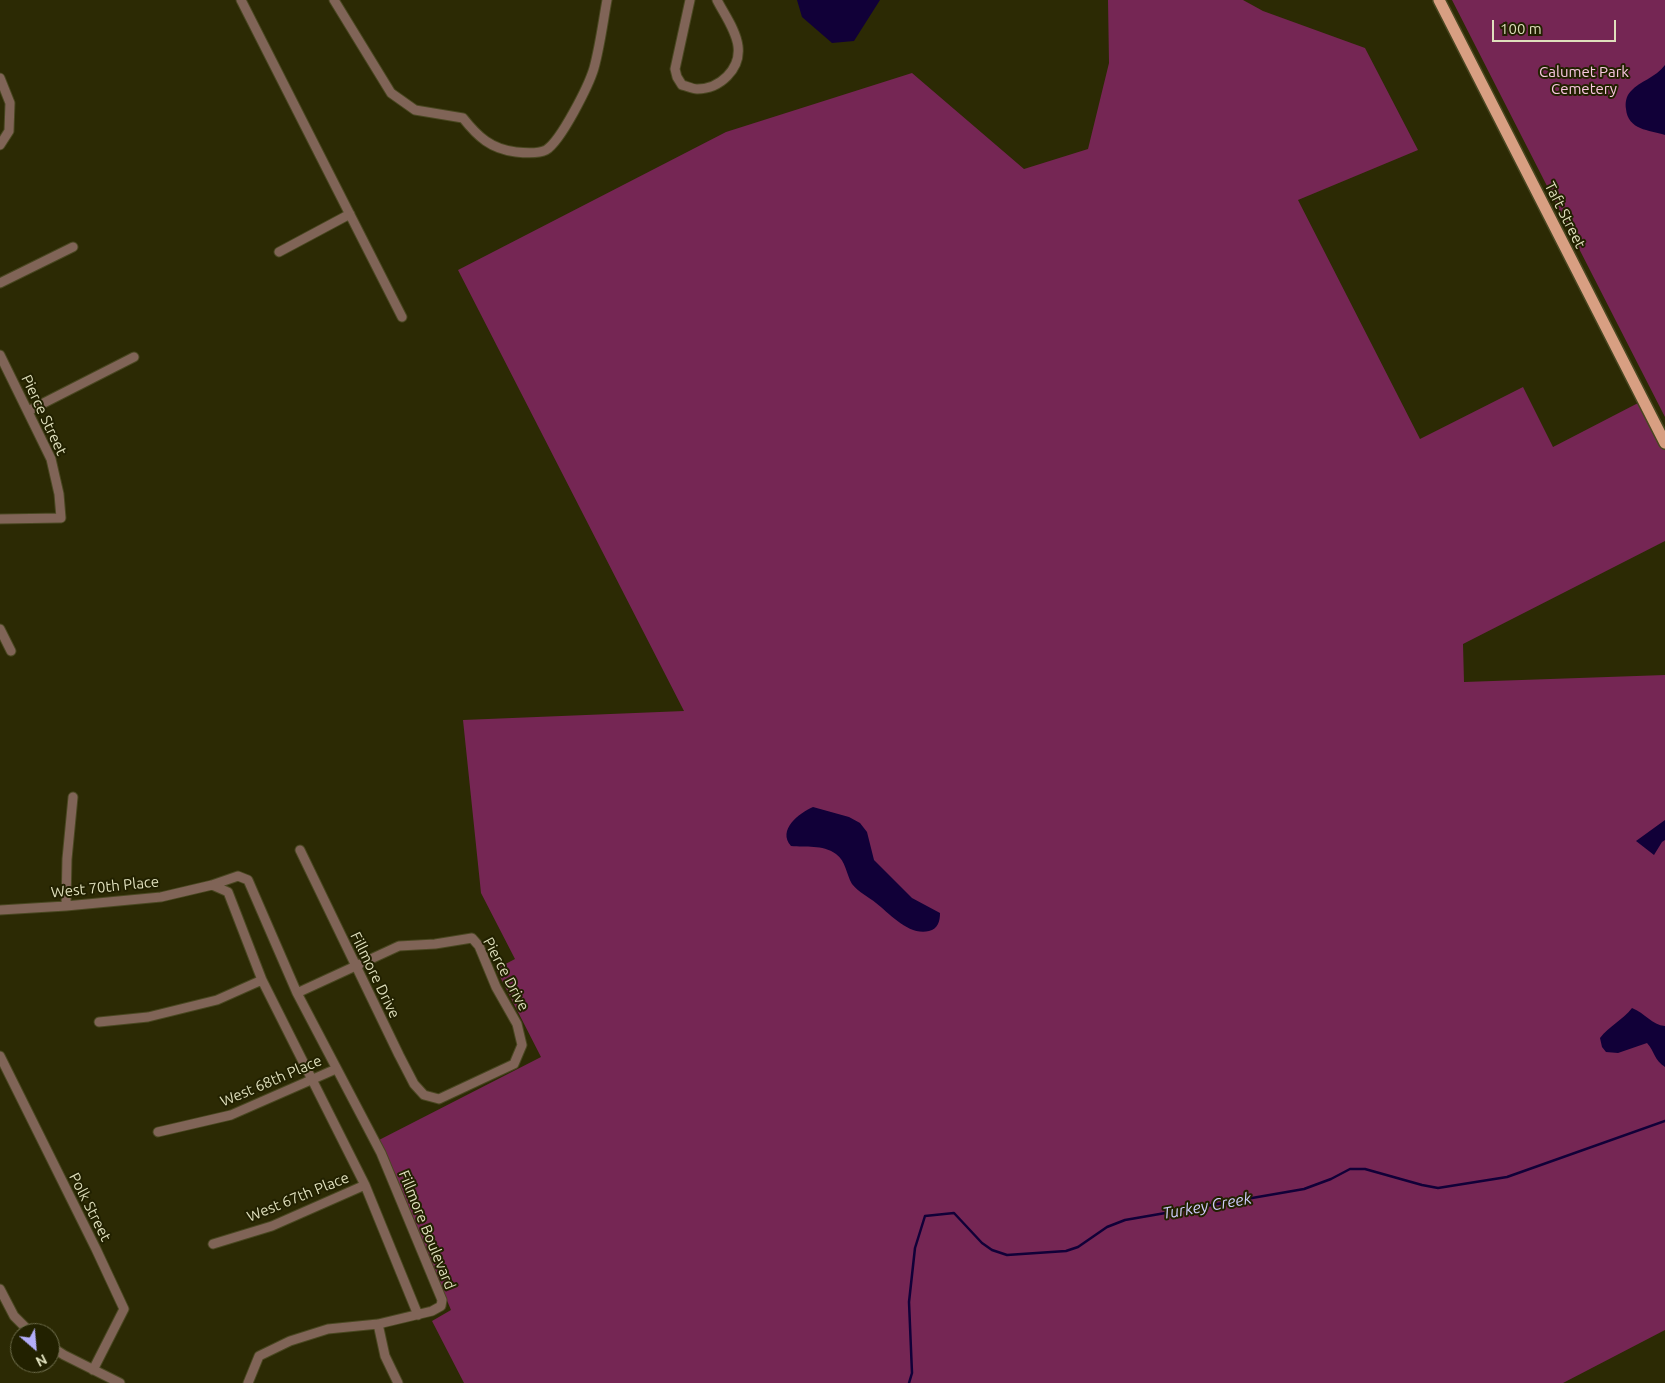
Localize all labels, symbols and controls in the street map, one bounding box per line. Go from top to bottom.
scale bar [1495,10,1619,42]
text: 100 m [1500,20,1542,37]
park label: Calumet Park Cemetery [1539,63,1629,98]
street label: Taft Street [1541,179,1589,251]
street label: Pierce Street [17,372,71,458]
street label: West 70th Place [50,872,160,902]
street label: Fillmore Drive [346,929,404,1021]
street label: Pierce Drive [479,934,533,1014]
street label: West 68th Place [218,1052,324,1110]
street label: West 67th Place [244,1168,352,1226]
street label: Fillmore Boulevard [395,1168,459,1292]
street label: Polk Street [65,1170,115,1244]
water label: Turkey Creek [1161,1189,1253,1223]
north arrow [10,1323,60,1373]
text: N [33,1351,50,1370]

